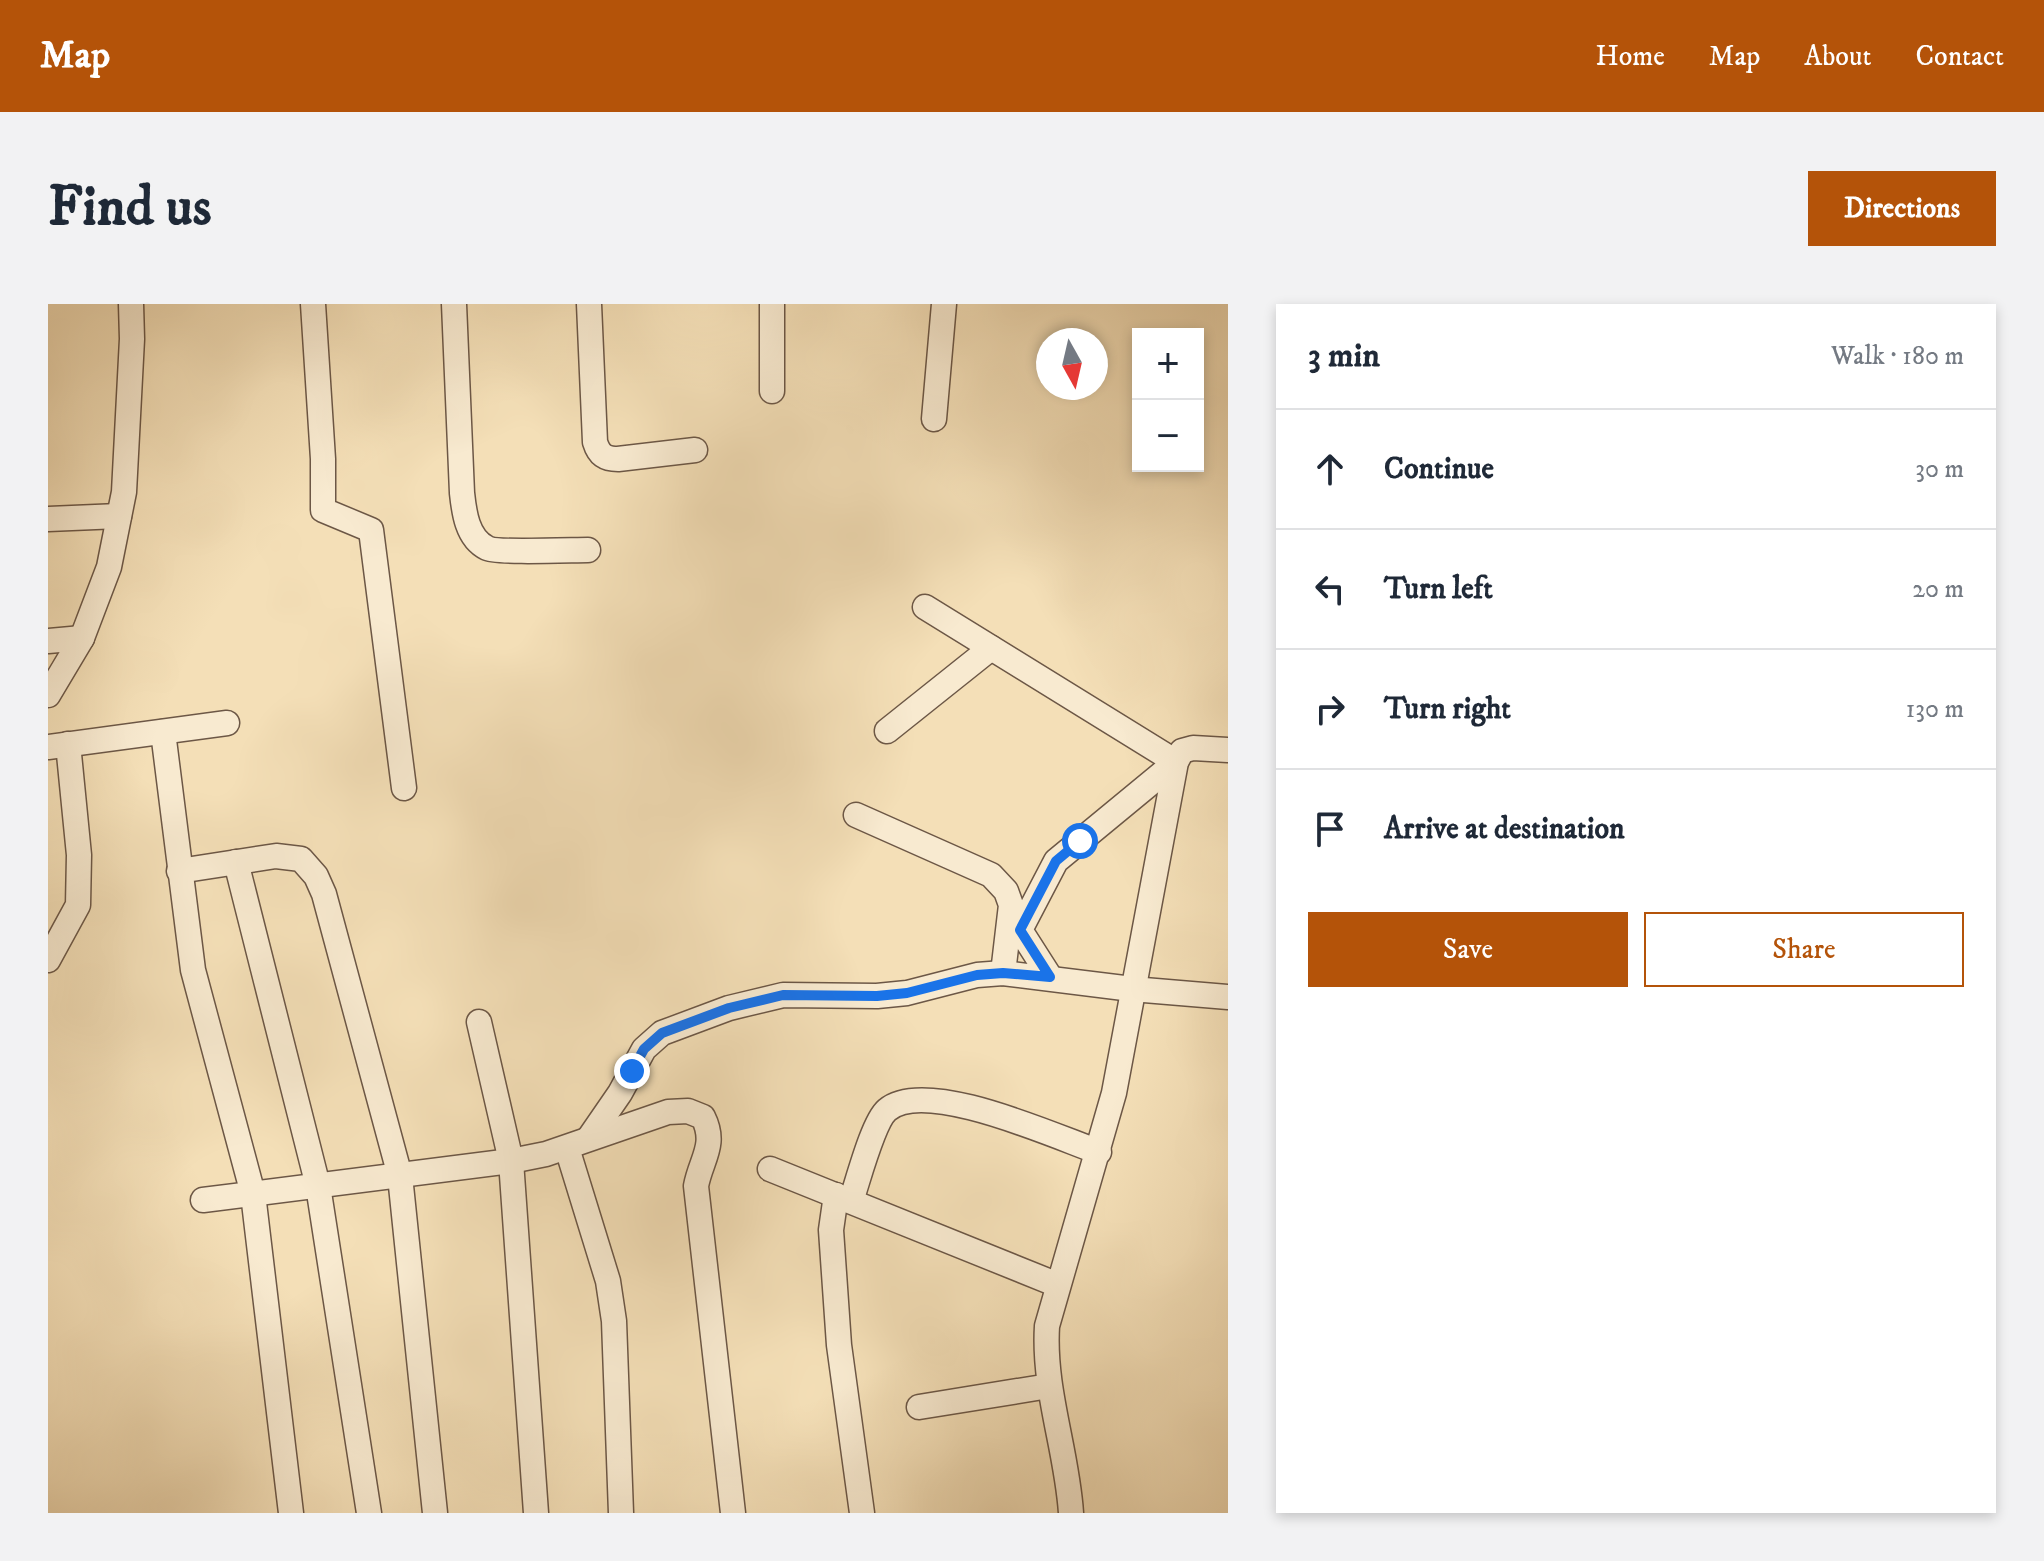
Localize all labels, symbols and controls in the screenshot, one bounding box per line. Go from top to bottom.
text: Map [40,32,110,80]
text: Home [1596,39,1665,74]
text: Map [1709,39,1760,74]
text: About [1804,39,1871,74]
text: Contact [1915,39,2004,74]
button: Directions [1808,171,1996,246]
text: Find us [48,173,212,243]
north arrow [1036,328,1108,400]
map controls [1132,328,1204,472]
button: + [1132,328,1204,400]
text: 3 min [1308,335,1380,377]
text: Walk · 180 m [1831,340,1964,373]
button: − [1132,400,1204,472]
icon: ahead [1308,447,1352,491]
text: Continue [1384,451,1494,488]
text: 30 m [1915,453,1964,486]
icon: left [1308,567,1352,611]
text: Turn left [1384,571,1493,608]
text: 20 m [1912,573,1964,606]
icon: right [1308,687,1352,731]
text: Turn right [1384,691,1511,728]
text: 130 m [1906,693,1964,726]
icon: arrive [1308,807,1352,851]
text: Arrive at destination [1384,811,1625,848]
route start [1062,823,1098,859]
button: Save [1308,912,1628,987]
button: Share [1644,912,1964,987]
route end [614,1053,650,1089]

